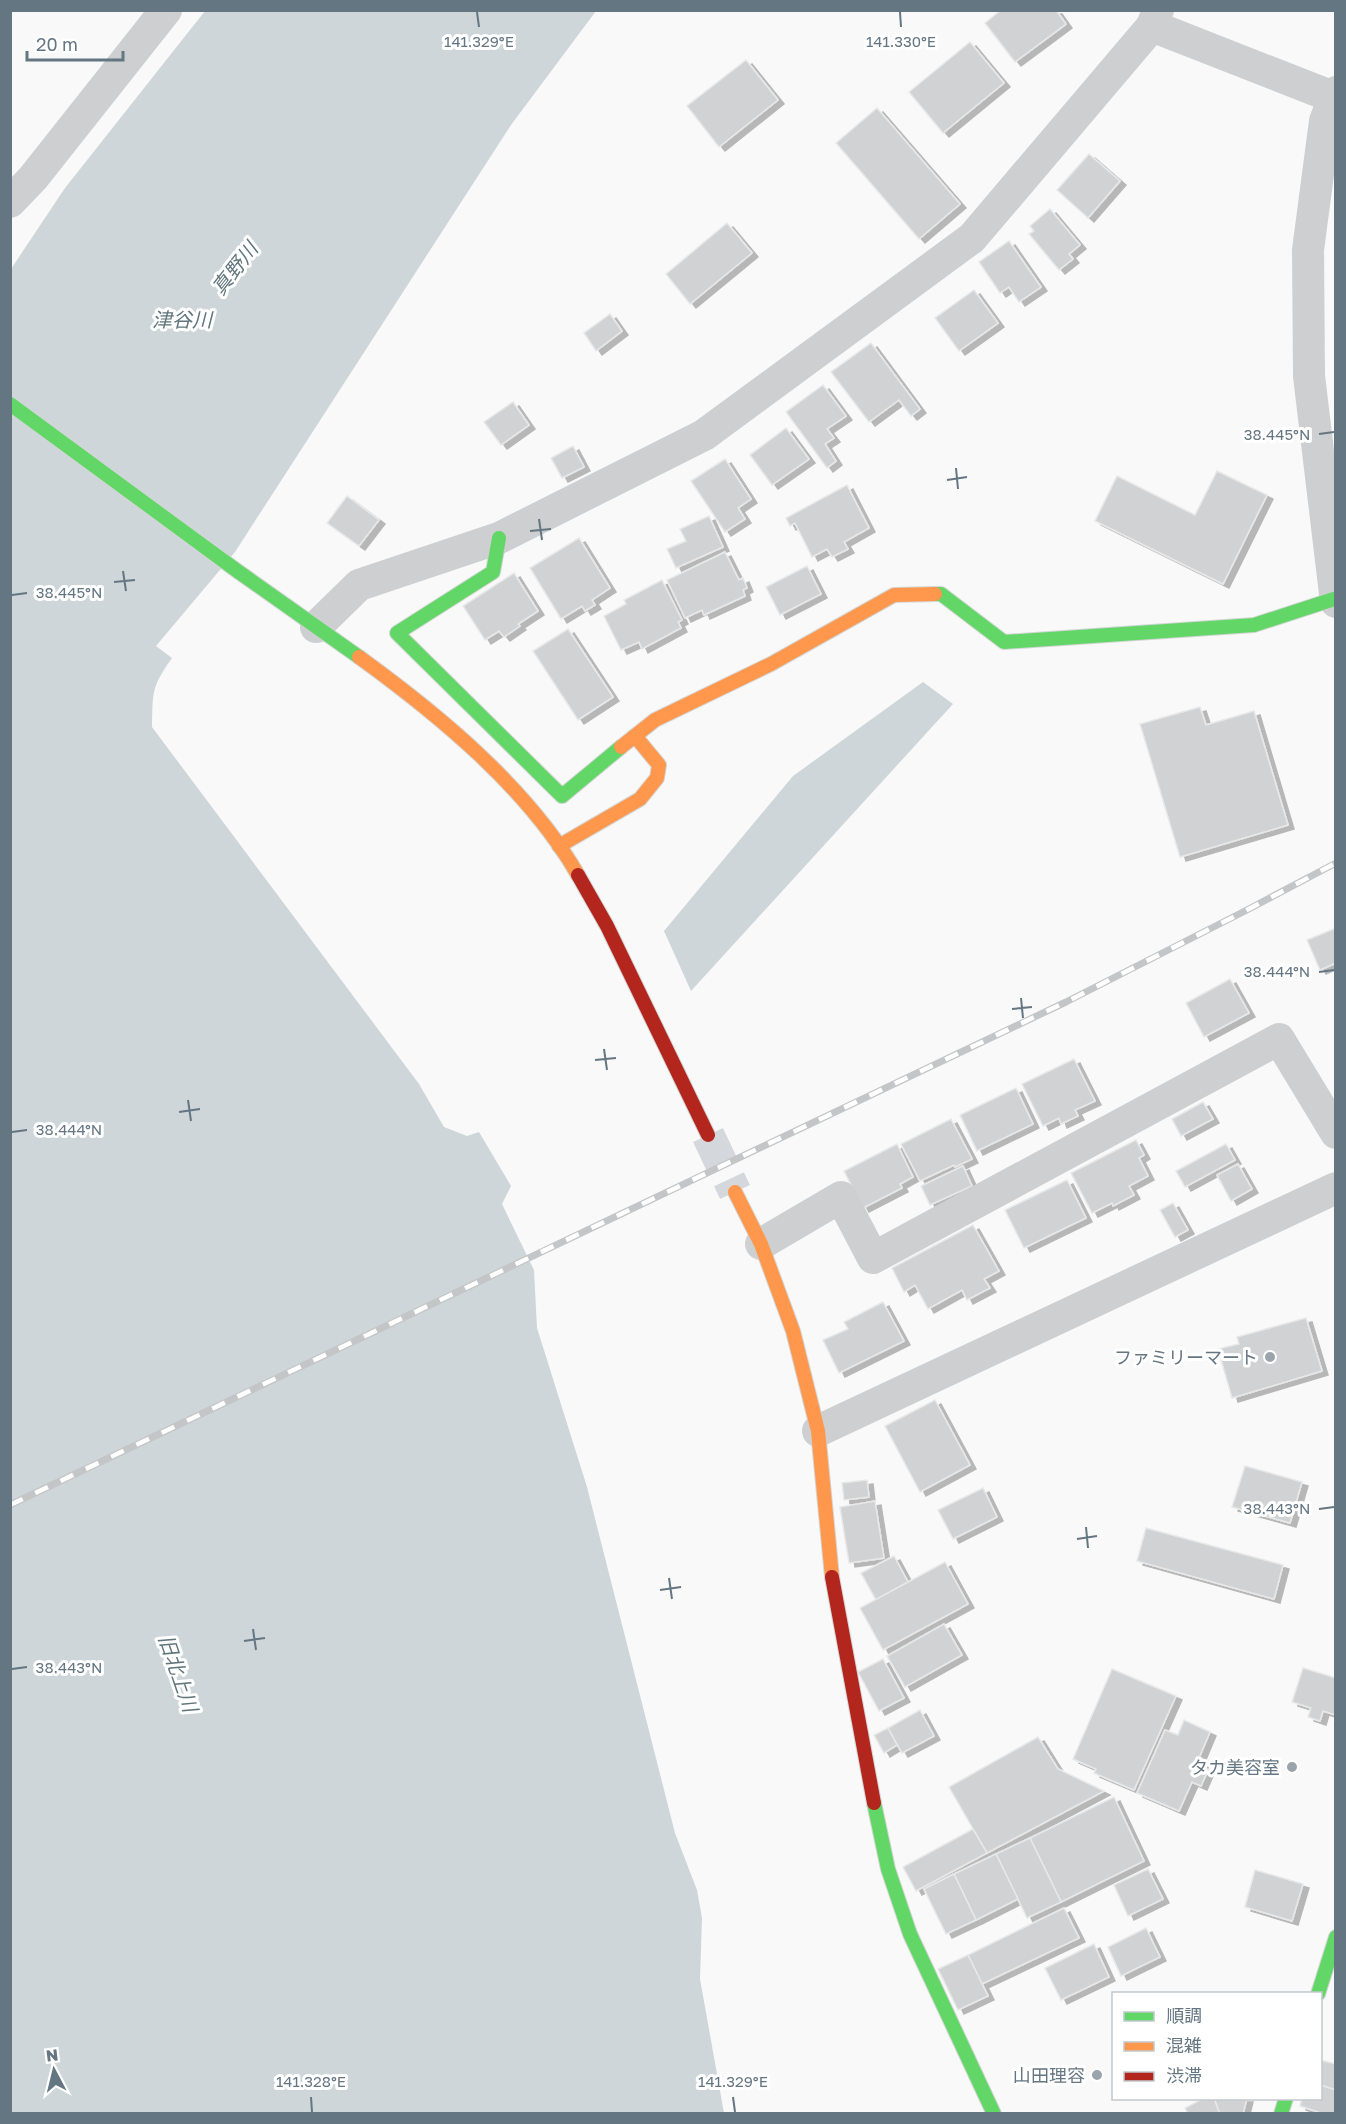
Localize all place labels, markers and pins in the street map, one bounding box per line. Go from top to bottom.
place label: ファミリーマート [1114,1346,1258,1368]
marker: ファミリーマート [1263,1350,1277,1364]
place label: タカ美容室 [1190,1756,1280,1778]
marker: タカ美容室 [1285,1760,1299,1774]
place label: 山田理容 [1013,2064,1085,2086]
marker: 山田理容 [1090,2068,1104,2082]

